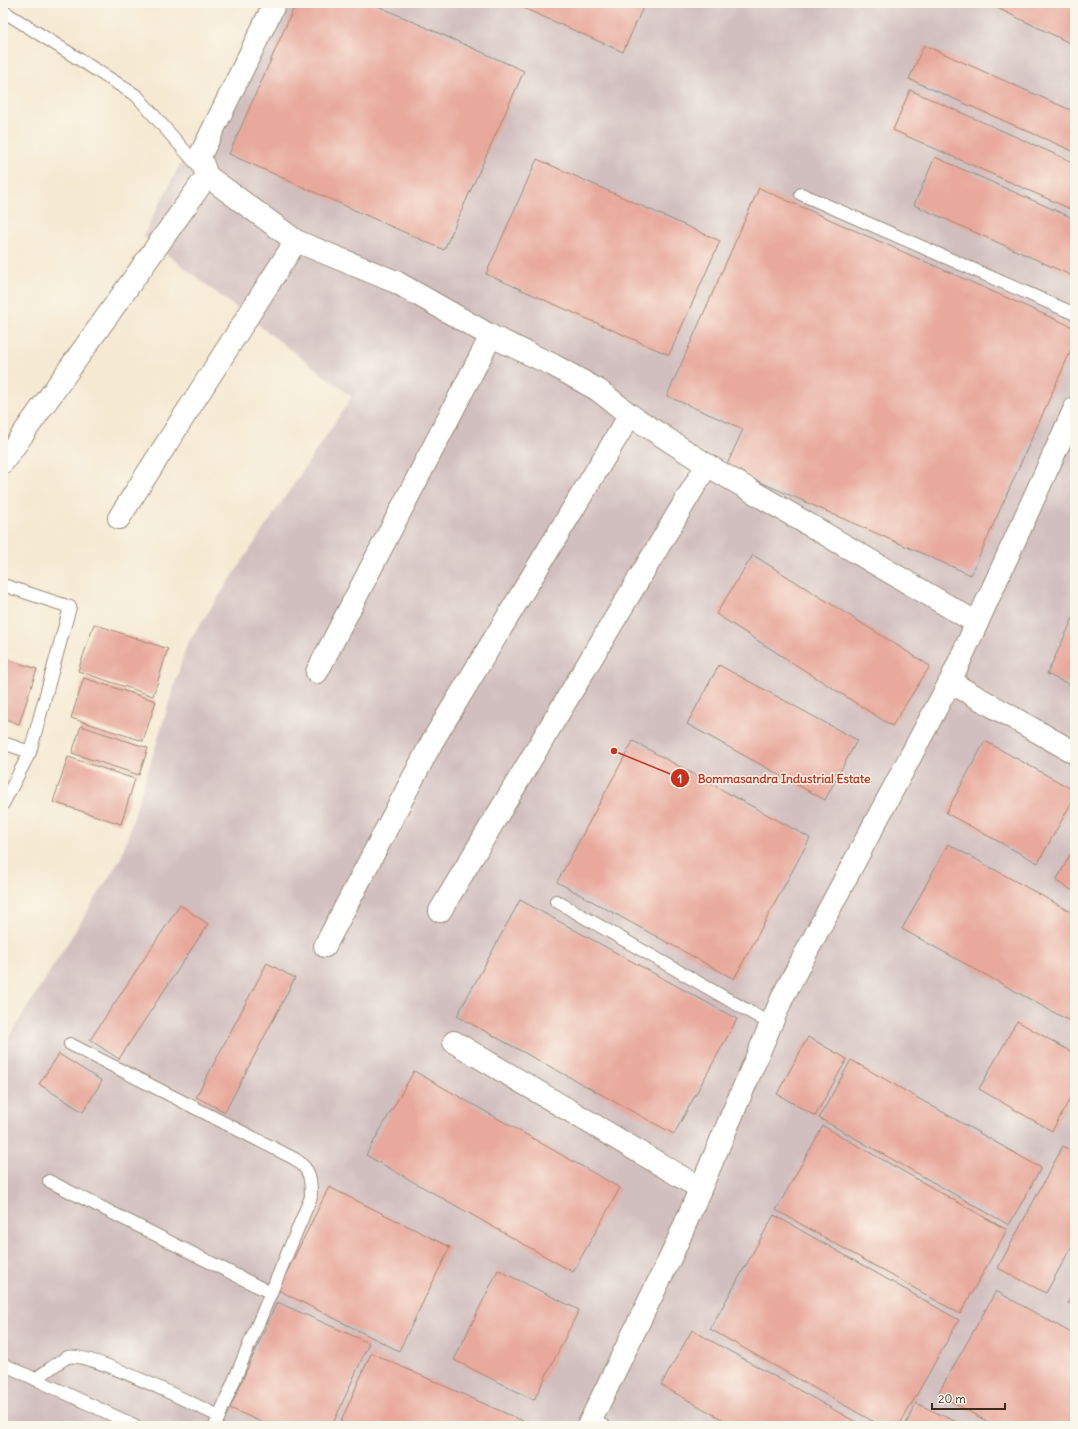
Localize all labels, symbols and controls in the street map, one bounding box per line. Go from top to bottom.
callout: Bommasandra Industrial Estate [670,766,879,790]
text: 1 [678,771,682,786]
text: Bommasandra Industrial Estate [698,771,871,786]
scale bar [932,1385,1005,1411]
text: 20 m [938,1391,966,1406]

